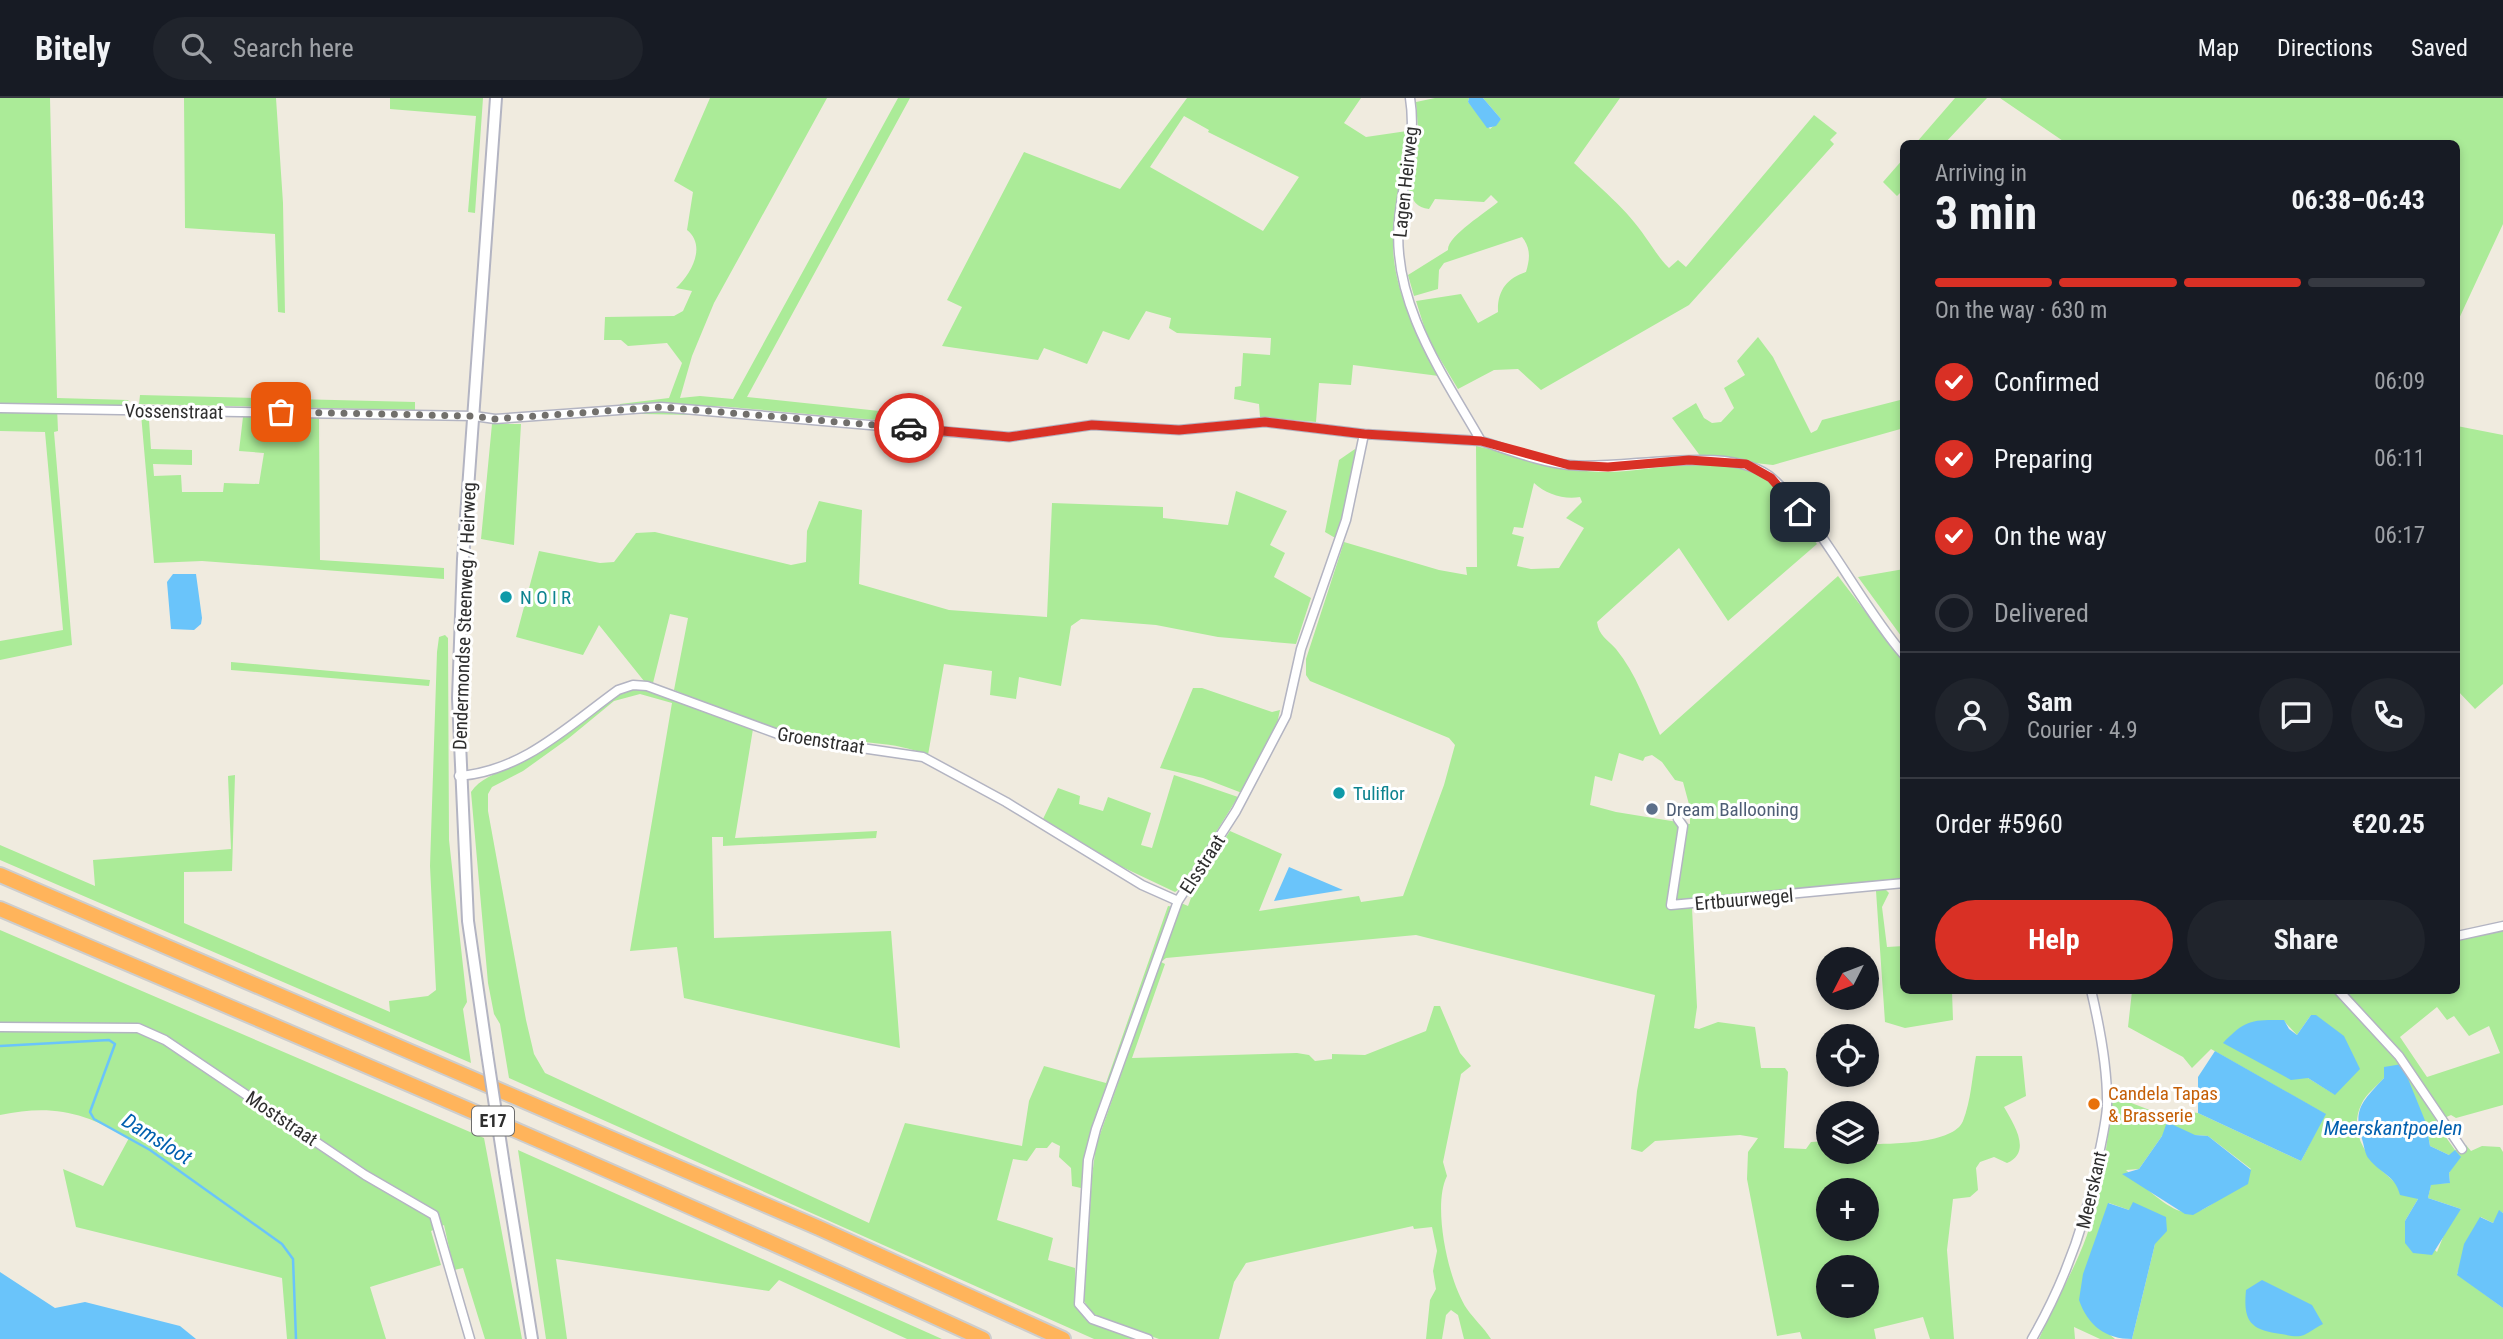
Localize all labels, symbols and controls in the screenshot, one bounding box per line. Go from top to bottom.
search box [153,17,643,80]
text: Bitely [35,29,111,68]
icon: search [177,29,215,67]
text: Search here [233,33,354,63]
text: Map [2198,34,2239,62]
text: Directions [2277,34,2373,62]
text: Saved [2411,34,2468,62]
street label: Lagen Heirweg [1388,125,1423,239]
text: Arriving in [1935,160,2027,187]
text: 06:38–06:43 [2291,185,2425,215]
text: 3 min [1935,186,2037,240]
text: On the way · 630 m [1935,297,2107,324]
icon: check [1935,363,1973,401]
text: Confirmed [1994,367,2100,397]
text: 06:09 [2374,368,2425,395]
pin [251,382,311,442]
icon: bag [262,393,300,431]
courier [874,393,944,463]
street label: Vossenstraat [124,399,224,424]
icon: car [890,409,928,447]
icon: check [1935,440,1973,478]
text: Preparing [1994,444,2093,474]
text: 06:11 [2374,445,2425,472]
street label: Dendermondse Steenweg / Heirweg [448,482,481,750]
pin [1770,482,1830,542]
icon: home [1781,493,1819,531]
icon: check [1935,517,1973,555]
text: On the way [1994,521,2107,551]
text: 06:17 [2374,522,2425,549]
place label: N O I R [520,586,571,609]
marker: N O I R [498,589,514,605]
text: Delivered [1994,598,2089,628]
button: person [1935,678,2009,752]
button: chat [2259,678,2333,752]
button: phone [2351,678,2425,752]
text: Sam [2027,687,2073,717]
text: Courier · 4.9 [2027,717,2138,744]
street label: Groenstraat [776,722,866,759]
place label: Tuliflor [1353,782,1405,805]
marker: Tuliflor [1331,785,1347,801]
place label: Dream Ballooning [1666,798,1799,821]
marker: Dream Ballooning [1644,801,1660,817]
text: Order #5960 [1935,809,2063,839]
text: €20.25 [2352,809,2425,839]
street label: Elsstraat [1175,830,1230,898]
street label: Ertbuurwegel [1694,884,1794,915]
button: Help [1935,900,2173,980]
button: Share [2187,900,2425,980]
north arrow [1816,947,1880,1010]
map controls [1816,947,1879,1318]
button: locate [1816,1024,1879,1087]
place label: Candela Tapas & Brasserie [2108,1082,2218,1127]
street label: Moststraat [241,1086,322,1151]
marker: Candela Tapas & Brasserie [2086,1096,2102,1112]
button: layers [1816,1101,1879,1164]
road number: E17 [472,1106,514,1136]
water label: Damsloot [118,1108,197,1170]
water label: Meerskantpoelen [2324,1116,2462,1140]
street label: Meerskant [2071,1149,2112,1231]
button: + [1816,1178,1879,1241]
button: − [1816,1255,1879,1318]

